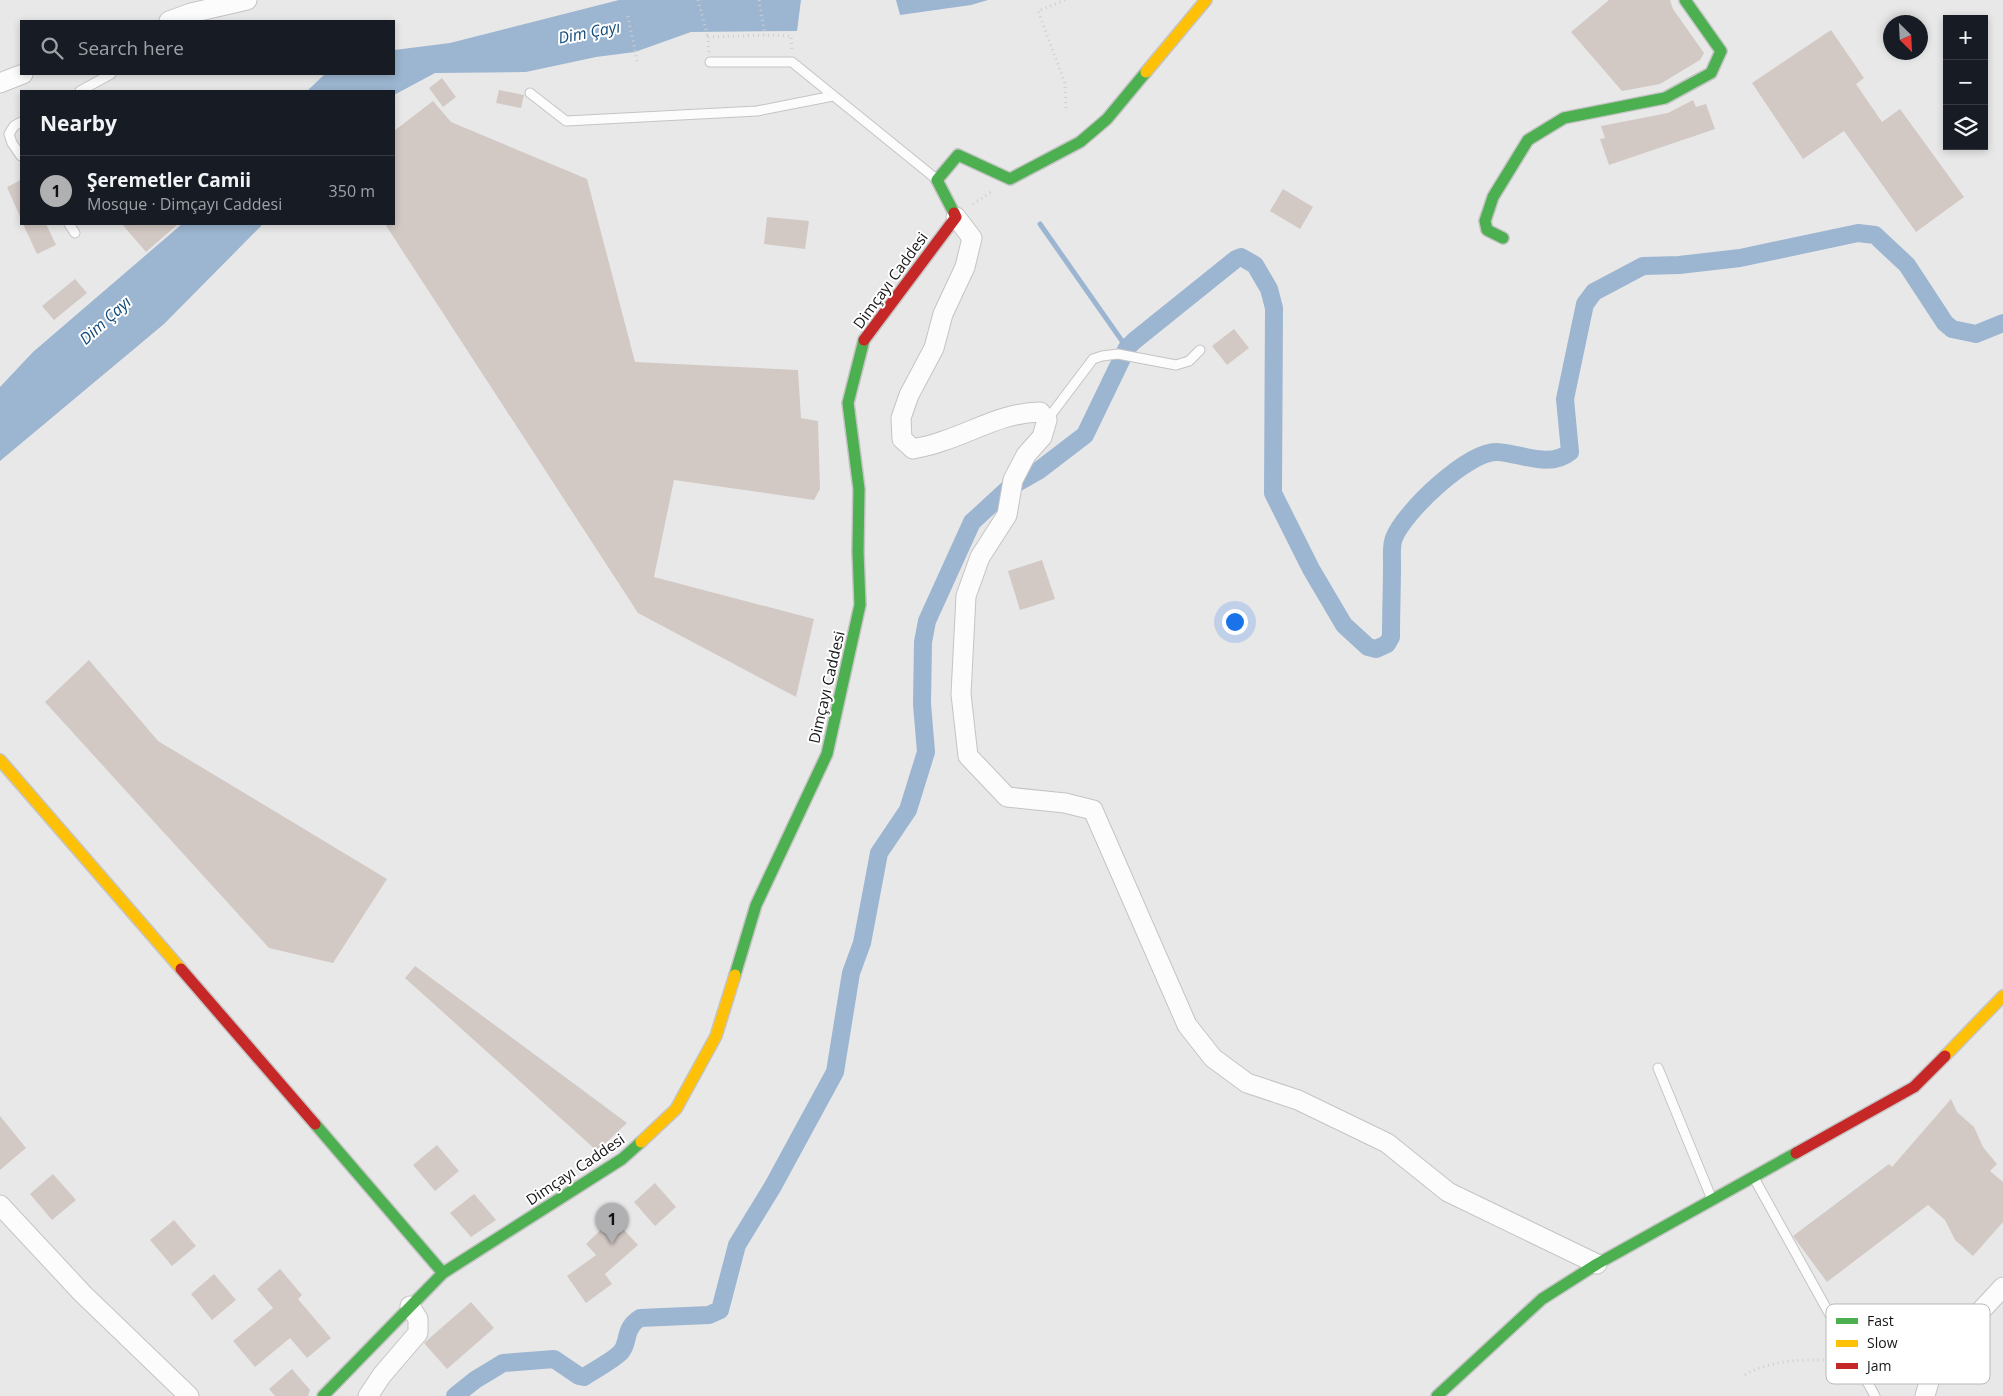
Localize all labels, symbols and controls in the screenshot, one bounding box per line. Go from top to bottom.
water label: Dim Çayı [556,15,622,49]
north arrow [1883,15,1928,60]
map controls [1943,15,1988,150]
button: + [1943,15,1988,60]
search box [20,20,395,75]
icon: search [38,34,66,62]
text: Search here [78,35,184,61]
button: − [1943,60,1988,105]
button: layers [1943,105,1988,150]
text: Nearby [40,109,117,137]
text: Şeremetler Camii [87,167,251,193]
text: 1 [51,180,61,202]
text: 350 m [329,180,375,202]
text: Mosque · Dimçayı Caddesi [87,193,282,215]
street label: Dimçayı Caddesi [848,228,932,332]
water label: Dim Çayı [74,291,136,349]
your location [1222,609,1248,635]
street label: Dimçayı Caddesi [803,629,849,745]
street label: Dimçayı Caddesi [522,1129,628,1209]
pin: 1 [596,1203,628,1244]
legend [1826,1304,1990,1384]
text: Fast [1867,1311,1894,1330]
text: Slow [1867,1333,1898,1352]
text: Jam [1865,1356,1892,1375]

